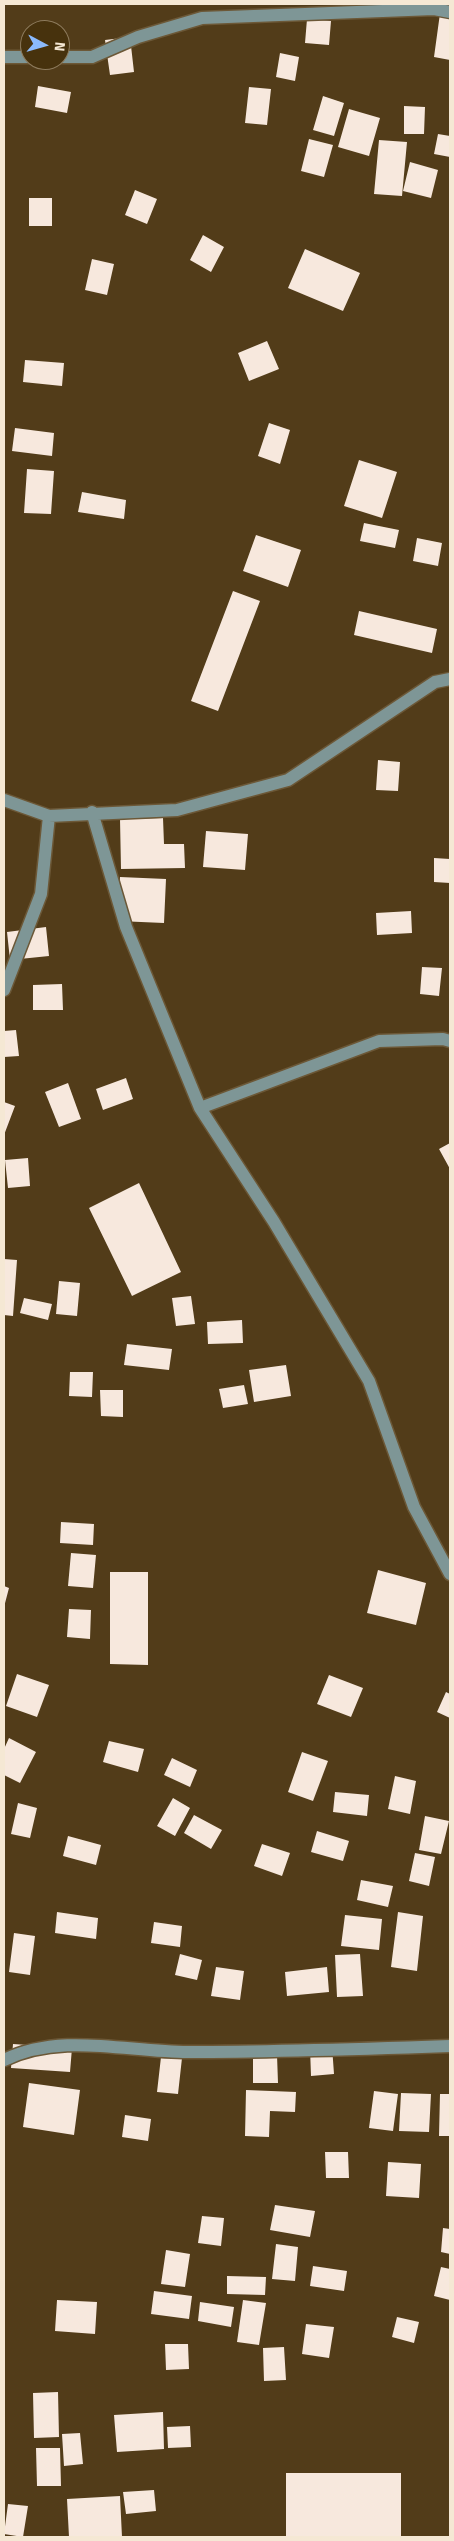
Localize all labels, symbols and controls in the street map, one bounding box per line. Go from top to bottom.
north arrow [20,20,70,70]
text: N [50,41,68,52]

